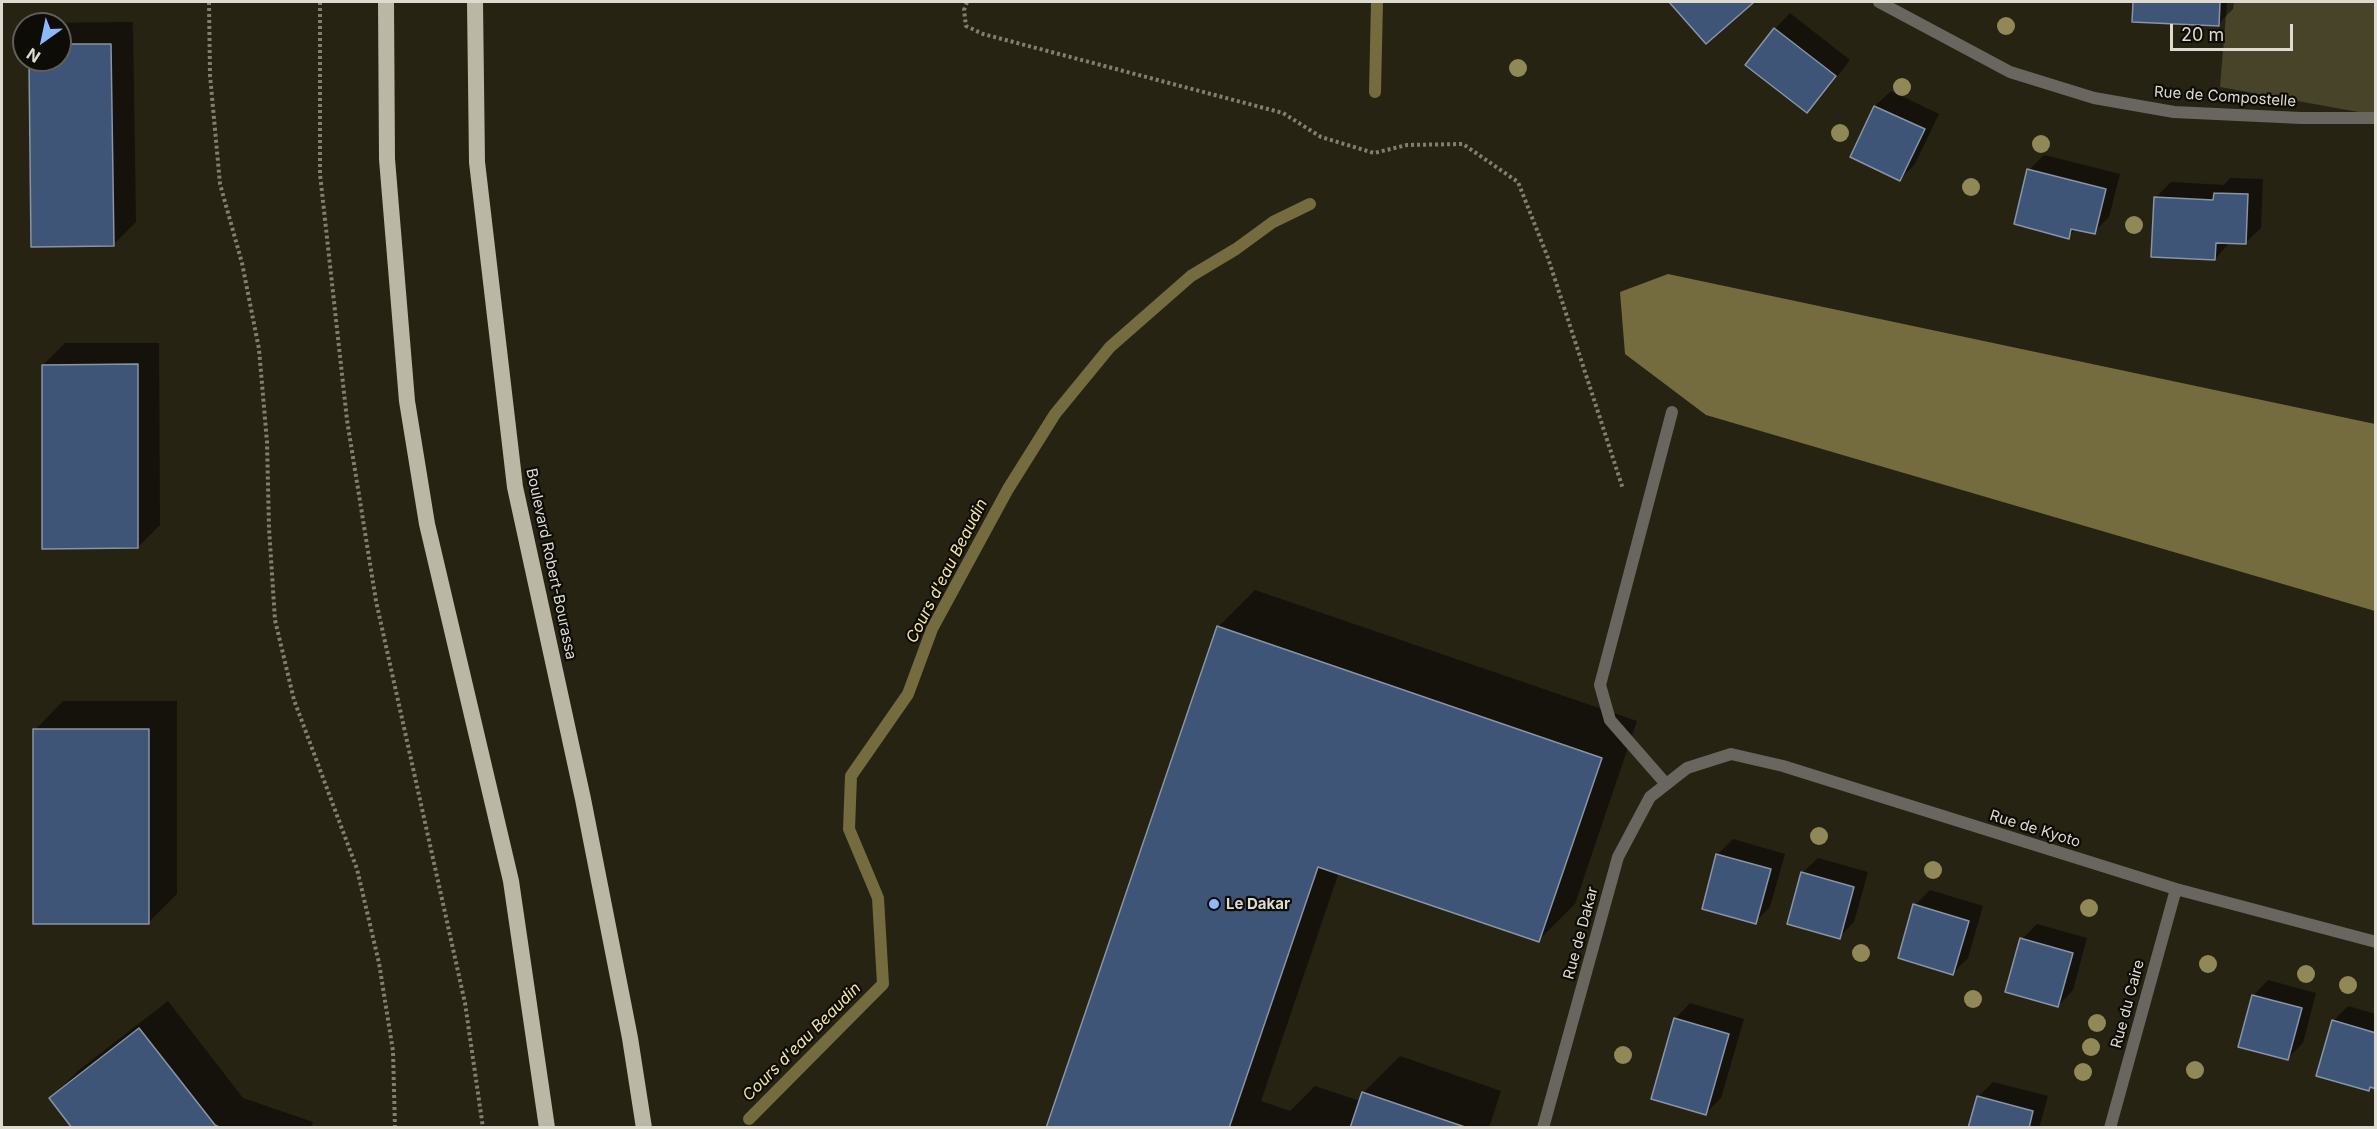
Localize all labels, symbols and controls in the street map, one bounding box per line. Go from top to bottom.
north arrow [12,12,72,72]
scale bar [2173,12,2296,50]
text: 20 m [2181,24,2224,45]
text: N [23,44,44,67]
street label: Rue de Compostelle [2153,83,2297,111]
street label: Boulevard Robert-Bourassa [522,467,580,661]
water label: Cours d'eau Beaudin [902,496,992,646]
street label: Rue de Kyoto [1987,807,2083,851]
street label: Rue de Dakar [1560,885,1602,981]
place label: Le Dakar [1226,895,1290,913]
marker: Le Dakar [1207,897,1221,911]
street label: Rue du Caire [2108,958,2148,1050]
water label: Cours d'eau Beaudin [739,979,865,1105]

